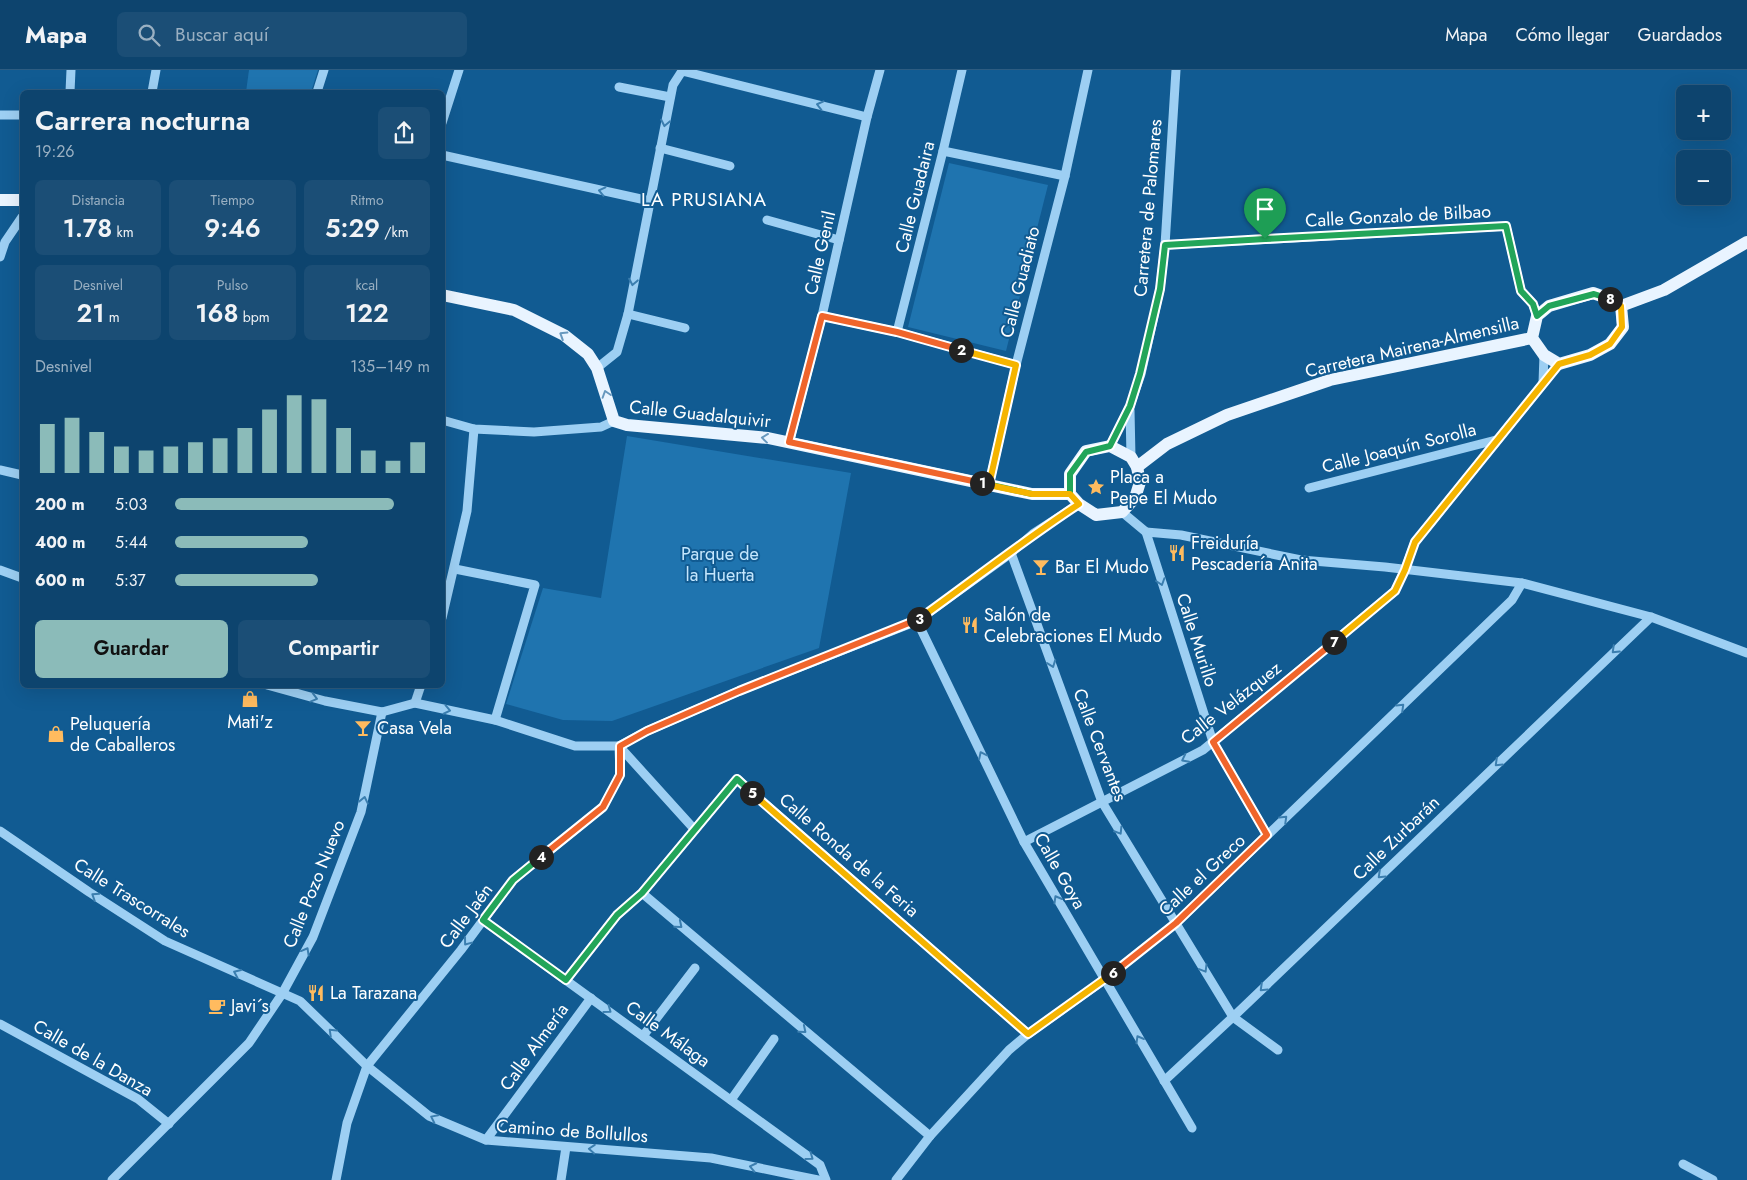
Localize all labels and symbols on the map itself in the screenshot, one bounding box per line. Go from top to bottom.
one-way arrow [815,100,824,111]
street label: Carretera de Palomares [1127,118,1169,298]
one-way arrow [661,119,671,127]
street label: Calle Guadaira [889,138,941,256]
one-way arrow [597,186,606,197]
district label: LA PRUSIANA [641,186,767,213]
pin [1244,188,1286,239]
street label: Calle Gonzalo de Bilbao [1304,198,1492,234]
street label: Calle Genil [798,208,842,298]
street label: Calle Guadiato [994,224,1046,340]
one-way arrow [629,278,639,287]
pin: 8 [1598,286,1622,312]
street label: Carretera Mairena-Almensilla [1302,310,1522,384]
one-way arrow [559,331,568,341]
pin: 2 [948,338,974,362]
one-way arrow [602,391,612,399]
street label: Calle Guadalquivir [628,394,773,434]
street label: Calle Joaquín Sorolla [1319,416,1479,480]
one-way arrow [760,433,768,444]
place label: Placa a Pepe El Mudo [1110,464,1217,511]
pin: 1 [970,470,994,496]
place icon: Placa a Pepe El Mudo [1086,477,1106,497]
place label: Freiduría Pescadería Anita [1191,530,1318,577]
park label: Parque de la Huerta [681,541,759,588]
restaurant icon: Freiduría Pescadería Anita [1167,543,1187,563]
place label: Bar El Mudo [1055,554,1149,580]
bar icon: Bar El Mudo [1031,557,1051,577]
one-way arrow [1155,578,1165,586]
street label: Calle Murillo [1170,590,1224,690]
place label: Salón de Celebraciones El Mudo [984,602,1162,649]
pin: 3 [906,606,932,632]
restaurant icon: Salón de Celebraciones El Mudo [960,615,980,635]
pin: 7 [1322,630,1346,654]
one-way arrow [1612,645,1621,654]
street label: Calle Velázquez [1175,655,1287,751]
one-way arrow [1046,659,1056,668]
street label: Calle Cervantes [1067,685,1133,805]
shop icon: Mati'z [240,689,260,709]
one-way arrow [310,692,318,702]
one-way arrow [442,704,451,715]
one-way arrow [1395,704,1404,713]
place label: Mati'z [227,709,274,735]
place label: Peluquería de Caballeros [70,711,175,758]
place label: Casa Vela [377,715,452,741]
bar icon: Casa Vela [353,718,373,738]
shop icon: Peluquería de Caballeros [46,724,66,744]
one-way arrow [978,751,988,760]
one-way arrow [1181,753,1190,763]
one-way arrow [1495,757,1504,766]
pin: 5 [740,780,764,806]
street label: Calle Ronda de la Feria [773,787,925,923]
street label: Calle Zurbarán [1347,790,1445,886]
one-way arrow [358,795,369,804]
street label: Calle Pozo Nuevo [276,816,352,952]
one-way arrow [1278,816,1287,825]
one-way arrow [1113,825,1123,834]
street label: Calle Goya [1028,828,1092,914]
street label: Calle el Greco [1153,828,1251,922]
pin: 4 [528,844,554,870]
street label: Calle Trascorrales [69,852,195,944]
one-way arrow [1377,869,1386,878]
street label: Calle Jaén [433,878,499,954]
one-way arrow [92,893,101,902]
one-way arrow [1054,895,1064,904]
one-way arrow [673,919,682,928]
one-way arrow [464,936,473,946]
one-way arrow [299,947,309,956]
pin: 6 [1100,960,1126,986]
one-way arrow [1198,964,1208,973]
one-way arrow [233,969,242,980]
place label: La Tarazana [330,980,417,1006]
one-way arrow [1260,982,1269,991]
restaurant icon: La Tarazana [306,983,326,1003]
place label: Javi´s [229,993,269,1019]
street label: Calle Málaga [620,994,716,1074]
cafe icon: Javi´s [207,996,227,1016]
street label: Calle Almería [493,998,575,1096]
one-way arrow [602,1004,612,1013]
street label: Calle de la Danza [28,1013,158,1103]
one-way arrow [797,1024,806,1032]
one-way arrow [329,1029,338,1038]
one-way arrow [1136,1036,1146,1045]
street label: Camino de Bollullos [495,1113,649,1149]
one-way arrow [430,1114,439,1124]
one-way arrow [587,1143,595,1154]
one-way arrow [804,1151,814,1160]
one-way arrow [749,1162,757,1172]

